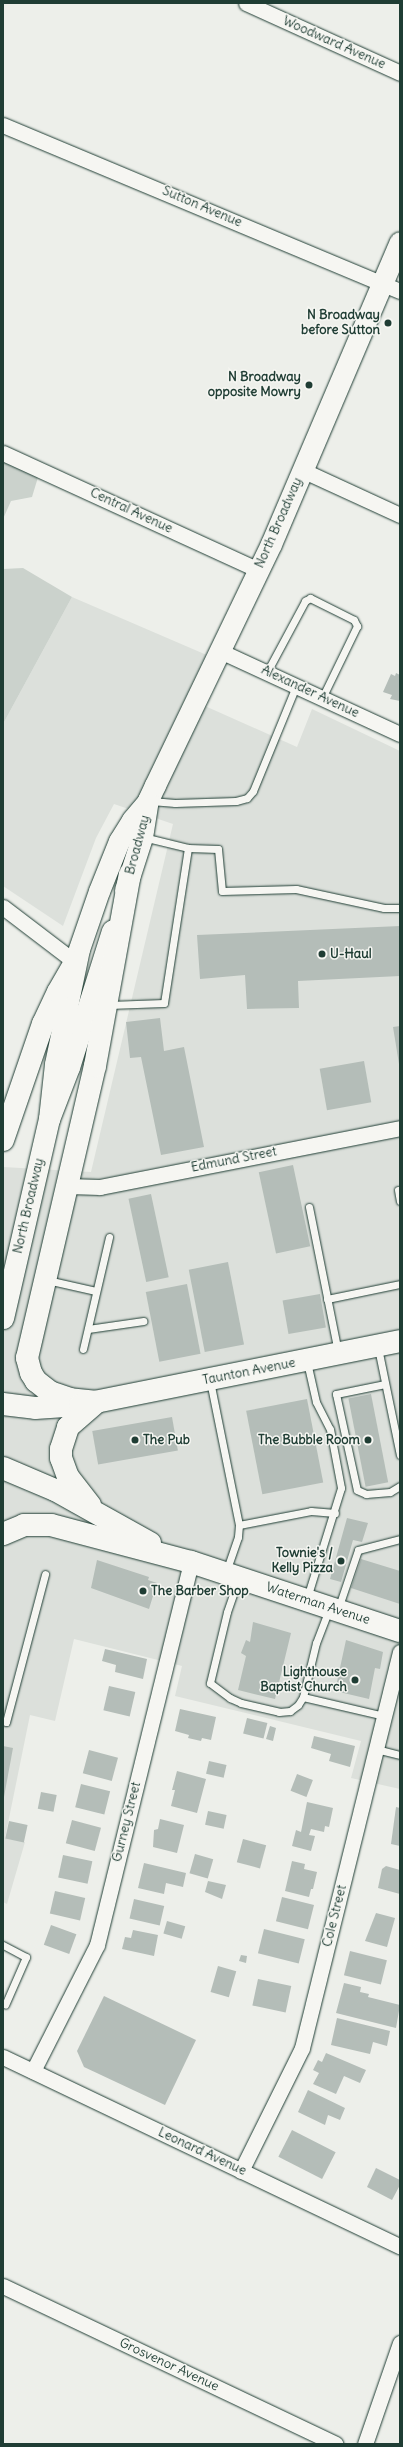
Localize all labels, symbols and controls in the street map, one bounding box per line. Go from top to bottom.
street label: Woodward Avenue [280,13,388,73]
street label: Sutton Avenue [160,183,244,231]
place label: N Broadway before Sutton [301,308,380,339]
marker: N Broadway before Sutton [383,318,393,328]
place label: N Broadway opposite Mowry [208,370,301,401]
marker: N Broadway opposite Mowry [304,380,314,390]
street label: North Broadway [252,475,306,571]
street label: Central Avenue [87,485,175,537]
street label: Alexander Avenue [259,663,361,721]
street label: Broadway [123,814,153,876]
place label: U-Haul [330,946,372,962]
marker: U-Haul [317,949,327,959]
street label: Edmund Street [190,1144,278,1176]
street label: North Broadway [10,1157,48,1255]
street label: Taunton Avenue [201,1355,297,1389]
place label: The Pub [143,1432,190,1448]
place label: The Bubble Room [258,1432,360,1448]
marker: The Pub [130,1435,140,1445]
marker: The Bubble Room [363,1435,373,1445]
place label: Townie's / Kelly Pizza [271,1546,333,1577]
marker: Townie's / Kelly Pizza [336,1556,346,1566]
street label: Waterman Avenue [264,1580,372,1628]
place label: The Barber Shop [151,1583,249,1599]
marker: The Barber Shop [138,1586,148,1596]
place label: Lighthouse Baptist Church [260,1665,347,1696]
marker: Lighthouse Baptist Church [350,1675,360,1685]
street label: Gurney Street [110,1780,144,1864]
street label: Cole Street [320,1883,350,1949]
street label: Leonard Avenue [155,2125,249,2179]
street label: Grosvenor Avenue [117,2335,221,2395]

